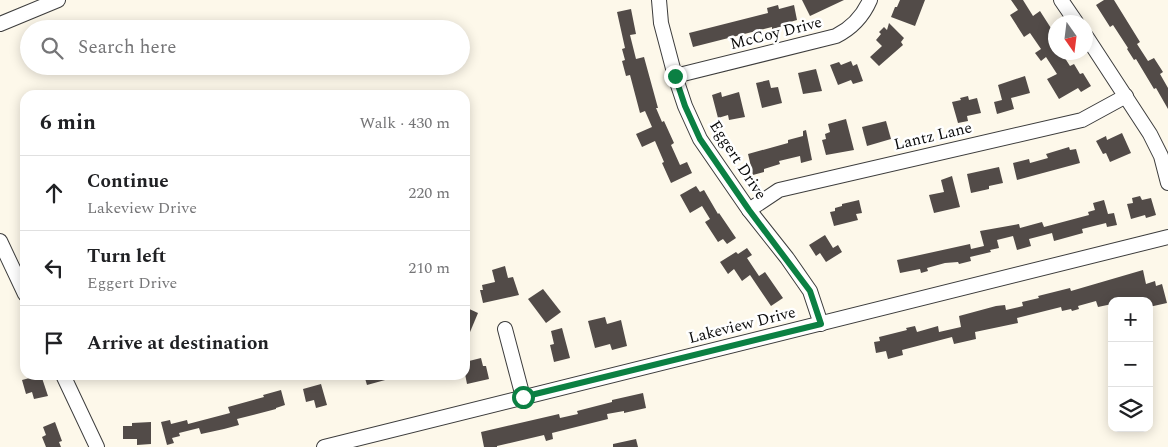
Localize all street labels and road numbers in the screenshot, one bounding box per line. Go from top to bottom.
street label: McCoy Drive [727,10,825,56]
street label: Lantz Lane [892,115,974,157]
street label: Eggert Drive [703,116,773,204]
street label: Lakeview Drive [686,300,798,350]

